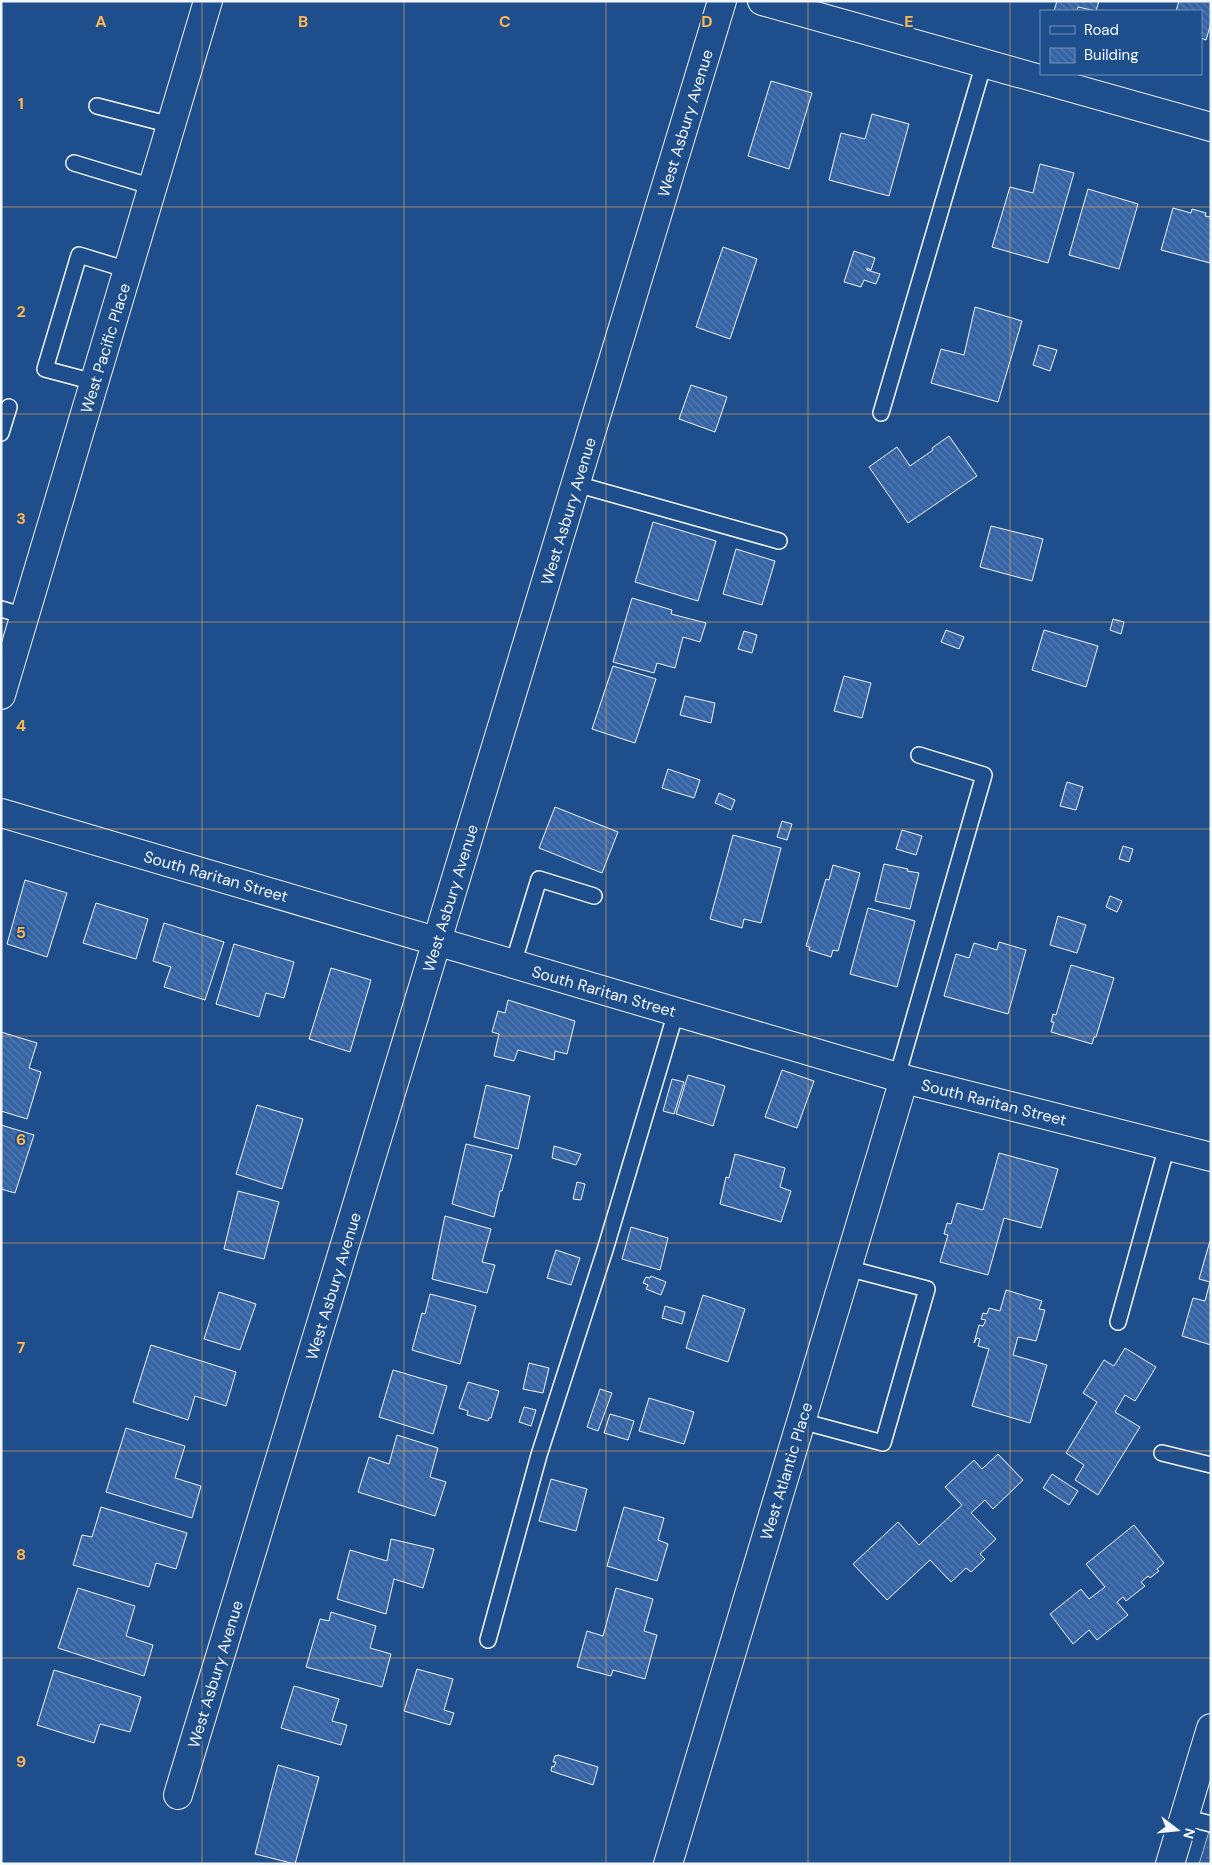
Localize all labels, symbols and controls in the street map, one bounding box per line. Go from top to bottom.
legend [1040,10,1202,75]
text: A [95,11,107,32]
text: B [298,11,308,32]
text: C [499,11,511,32]
text: D [701,11,713,32]
text: E [904,11,914,32]
text: Road [1084,20,1119,40]
text: Building [1084,45,1139,65]
street label: West Asbury Avenue [653,47,718,199]
text: 1 [18,93,24,114]
street label: West Pacific Place [76,281,135,416]
text: 2 [16,301,26,322]
street label: West Asbury Avenue [536,435,601,587]
text: 3 [16,508,26,529]
text: 4 [16,715,26,736]
street label: West Asbury Avenue [418,822,483,974]
street label: South Raritan Street [141,846,290,907]
text: 5 [16,922,26,943]
street label: South Raritan Street [529,961,678,1022]
street label: South Raritan Street [919,1074,1069,1131]
text: 6 [16,1129,26,1150]
street label: West Asbury Avenue [301,1210,366,1362]
text: 7 [17,1337,26,1358]
street label: West Atlantic Place [756,1400,817,1543]
text: 8 [16,1544,26,1565]
street label: West Asbury Avenue [183,1598,248,1750]
text: 9 [16,1751,26,1772]
north arrow [1152,1805,1202,1855]
text: N [1179,1826,1200,1841]

